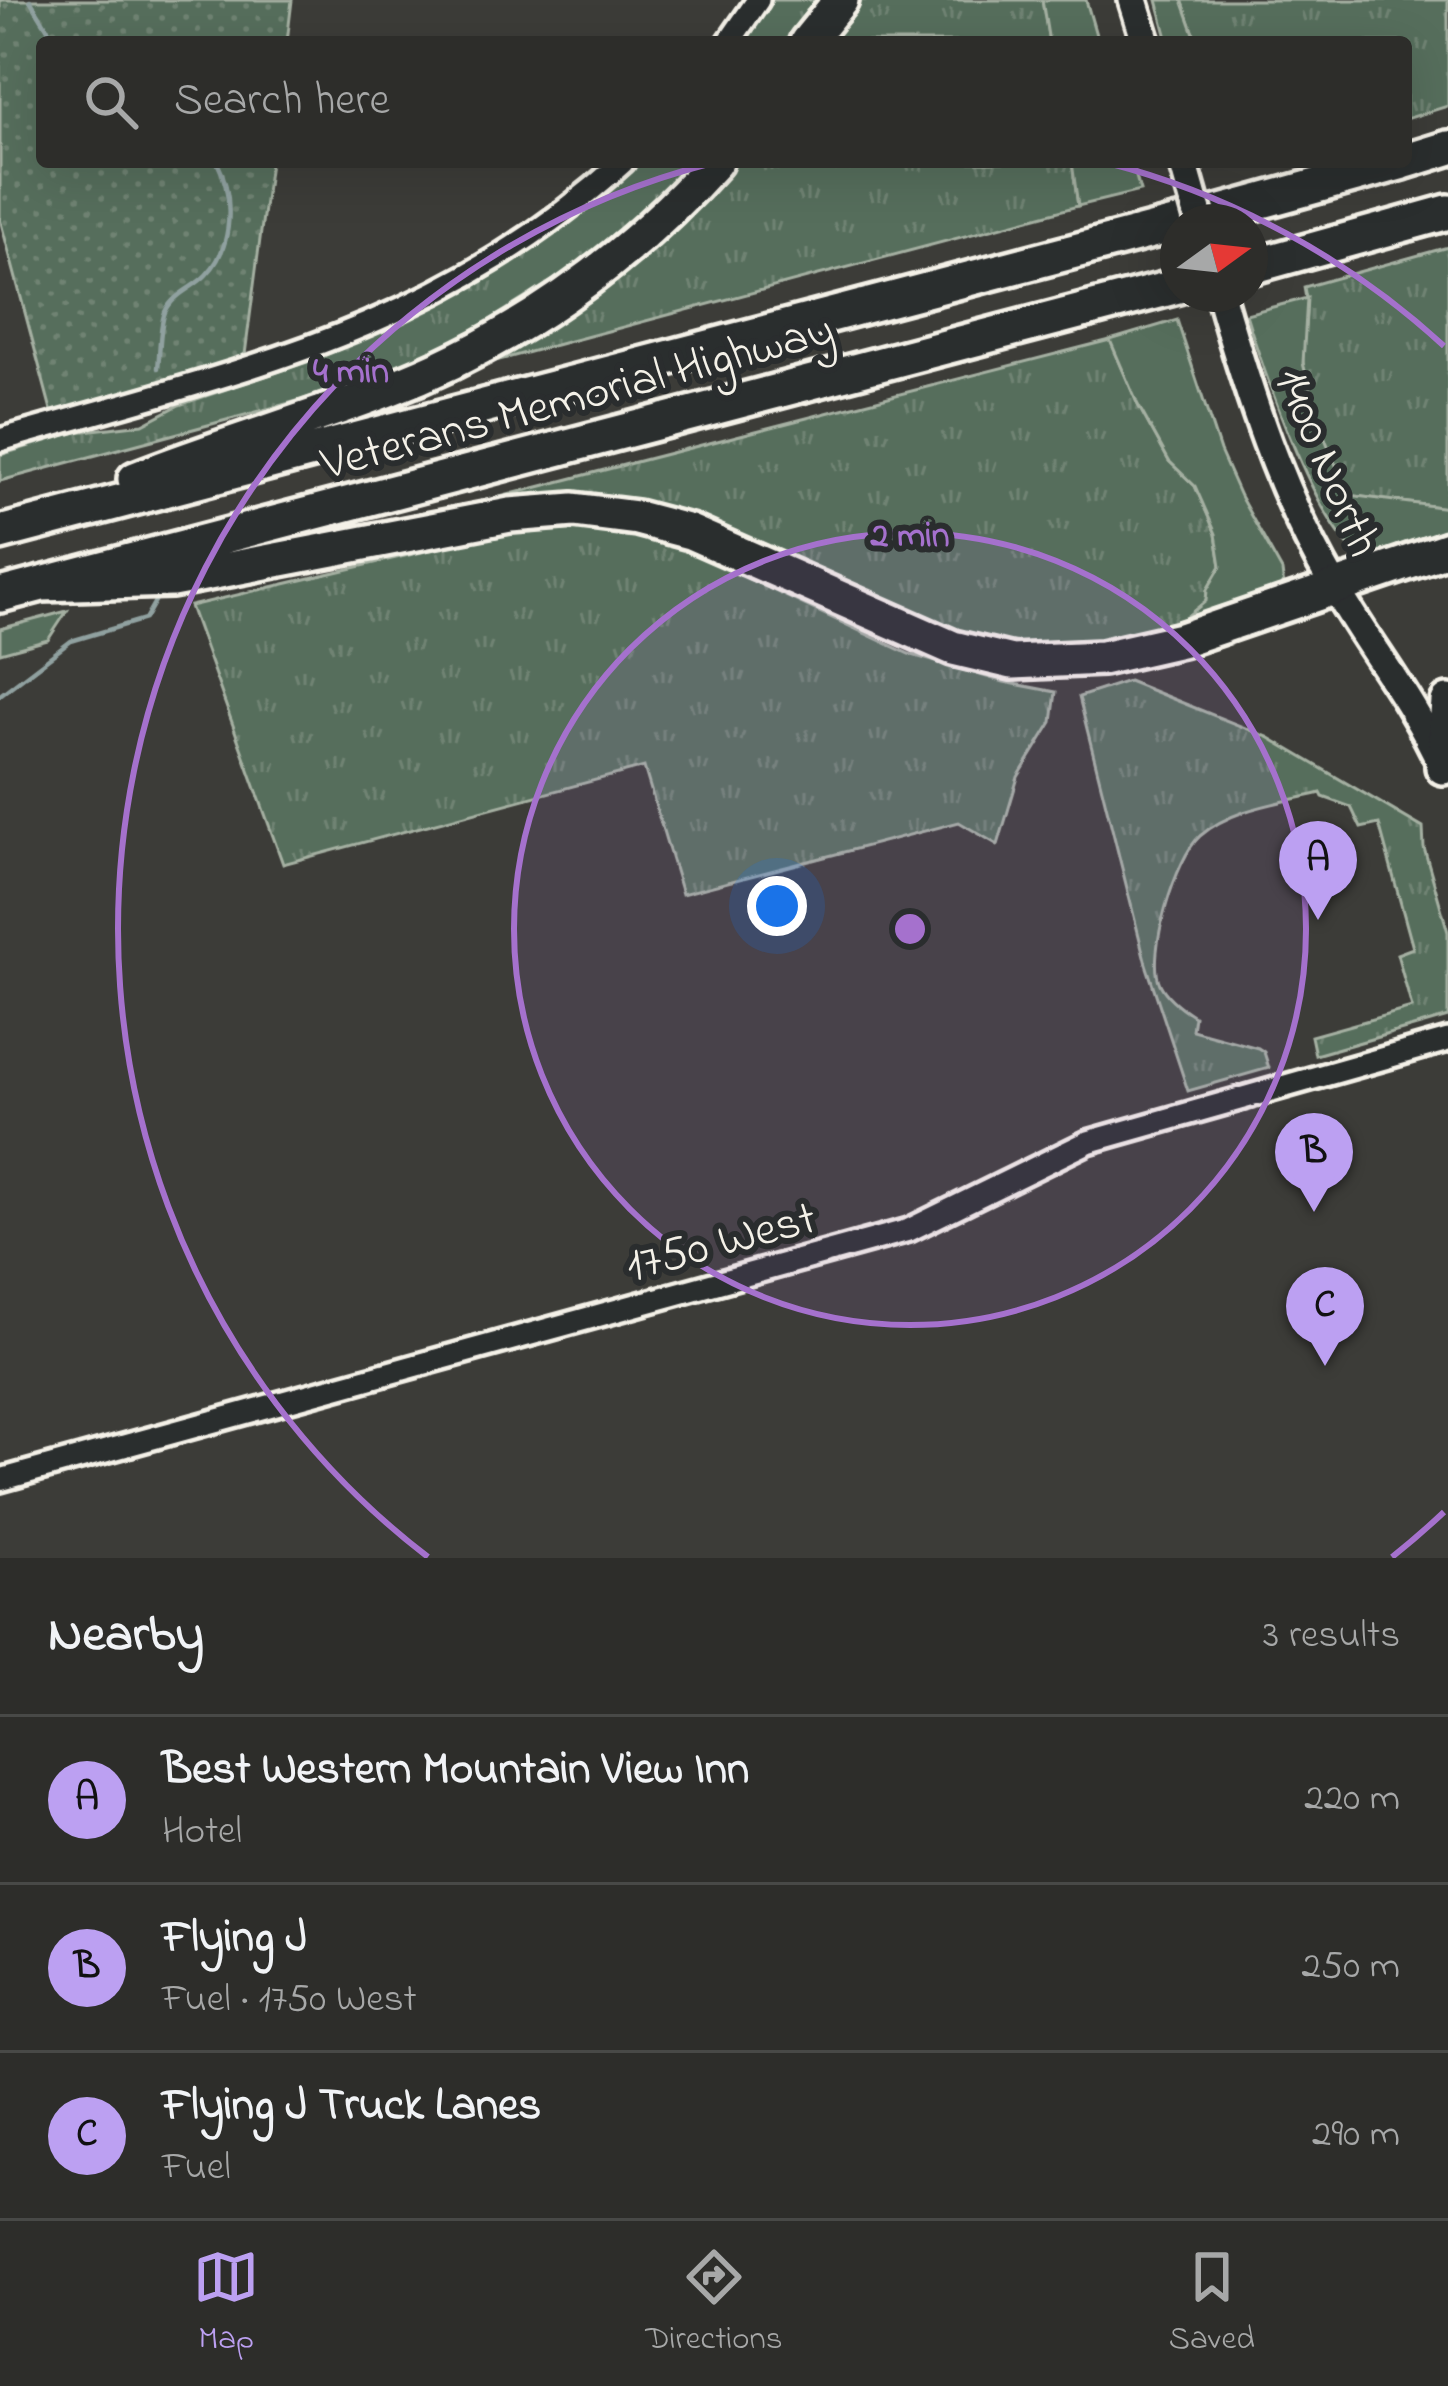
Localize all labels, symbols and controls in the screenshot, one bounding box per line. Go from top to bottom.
search box [36,36,1412,168]
icon: search [78,69,144,135]
text: Search here [174,69,390,135]
north arrow [1160,204,1268,312]
street label: Veterans Memorial Highway [313,297,843,502]
text: 4 min [313,347,389,400]
street label: 1400 North [1254,357,1397,569]
text: 2 min [869,511,950,564]
pin: A [1279,821,1357,920]
your location [747,876,807,936]
centre of rings [889,908,931,950]
pin: B [1275,1113,1353,1212]
street label: 1750 West [618,1185,824,1303]
pin: C [1286,1267,1364,1366]
text: Nearby [48,1599,204,1674]
text: 3 results [1263,1608,1400,1665]
text: Best Western Mountain View Inn [162,1738,749,1804]
text: A [75,1771,99,1828]
text: 220 m [1304,1771,1400,1828]
text: Hotel [162,1804,242,1861]
text: Flying J [162,1906,308,1972]
text: B [74,1939,100,1996]
text: 250 m [1301,1939,1400,1996]
text: Fuel · 1750 West [162,1972,417,2029]
text: Flying J Truck Lanes [162,2074,541,2140]
text: C [76,2107,98,2164]
text: 290 m [1312,2107,1400,2164]
text: Fuel [162,2140,231,2197]
tab: Map [193,2244,259,2364]
tab: Directions [645,2244,782,2364]
tab: Saved [1169,2244,1255,2364]

